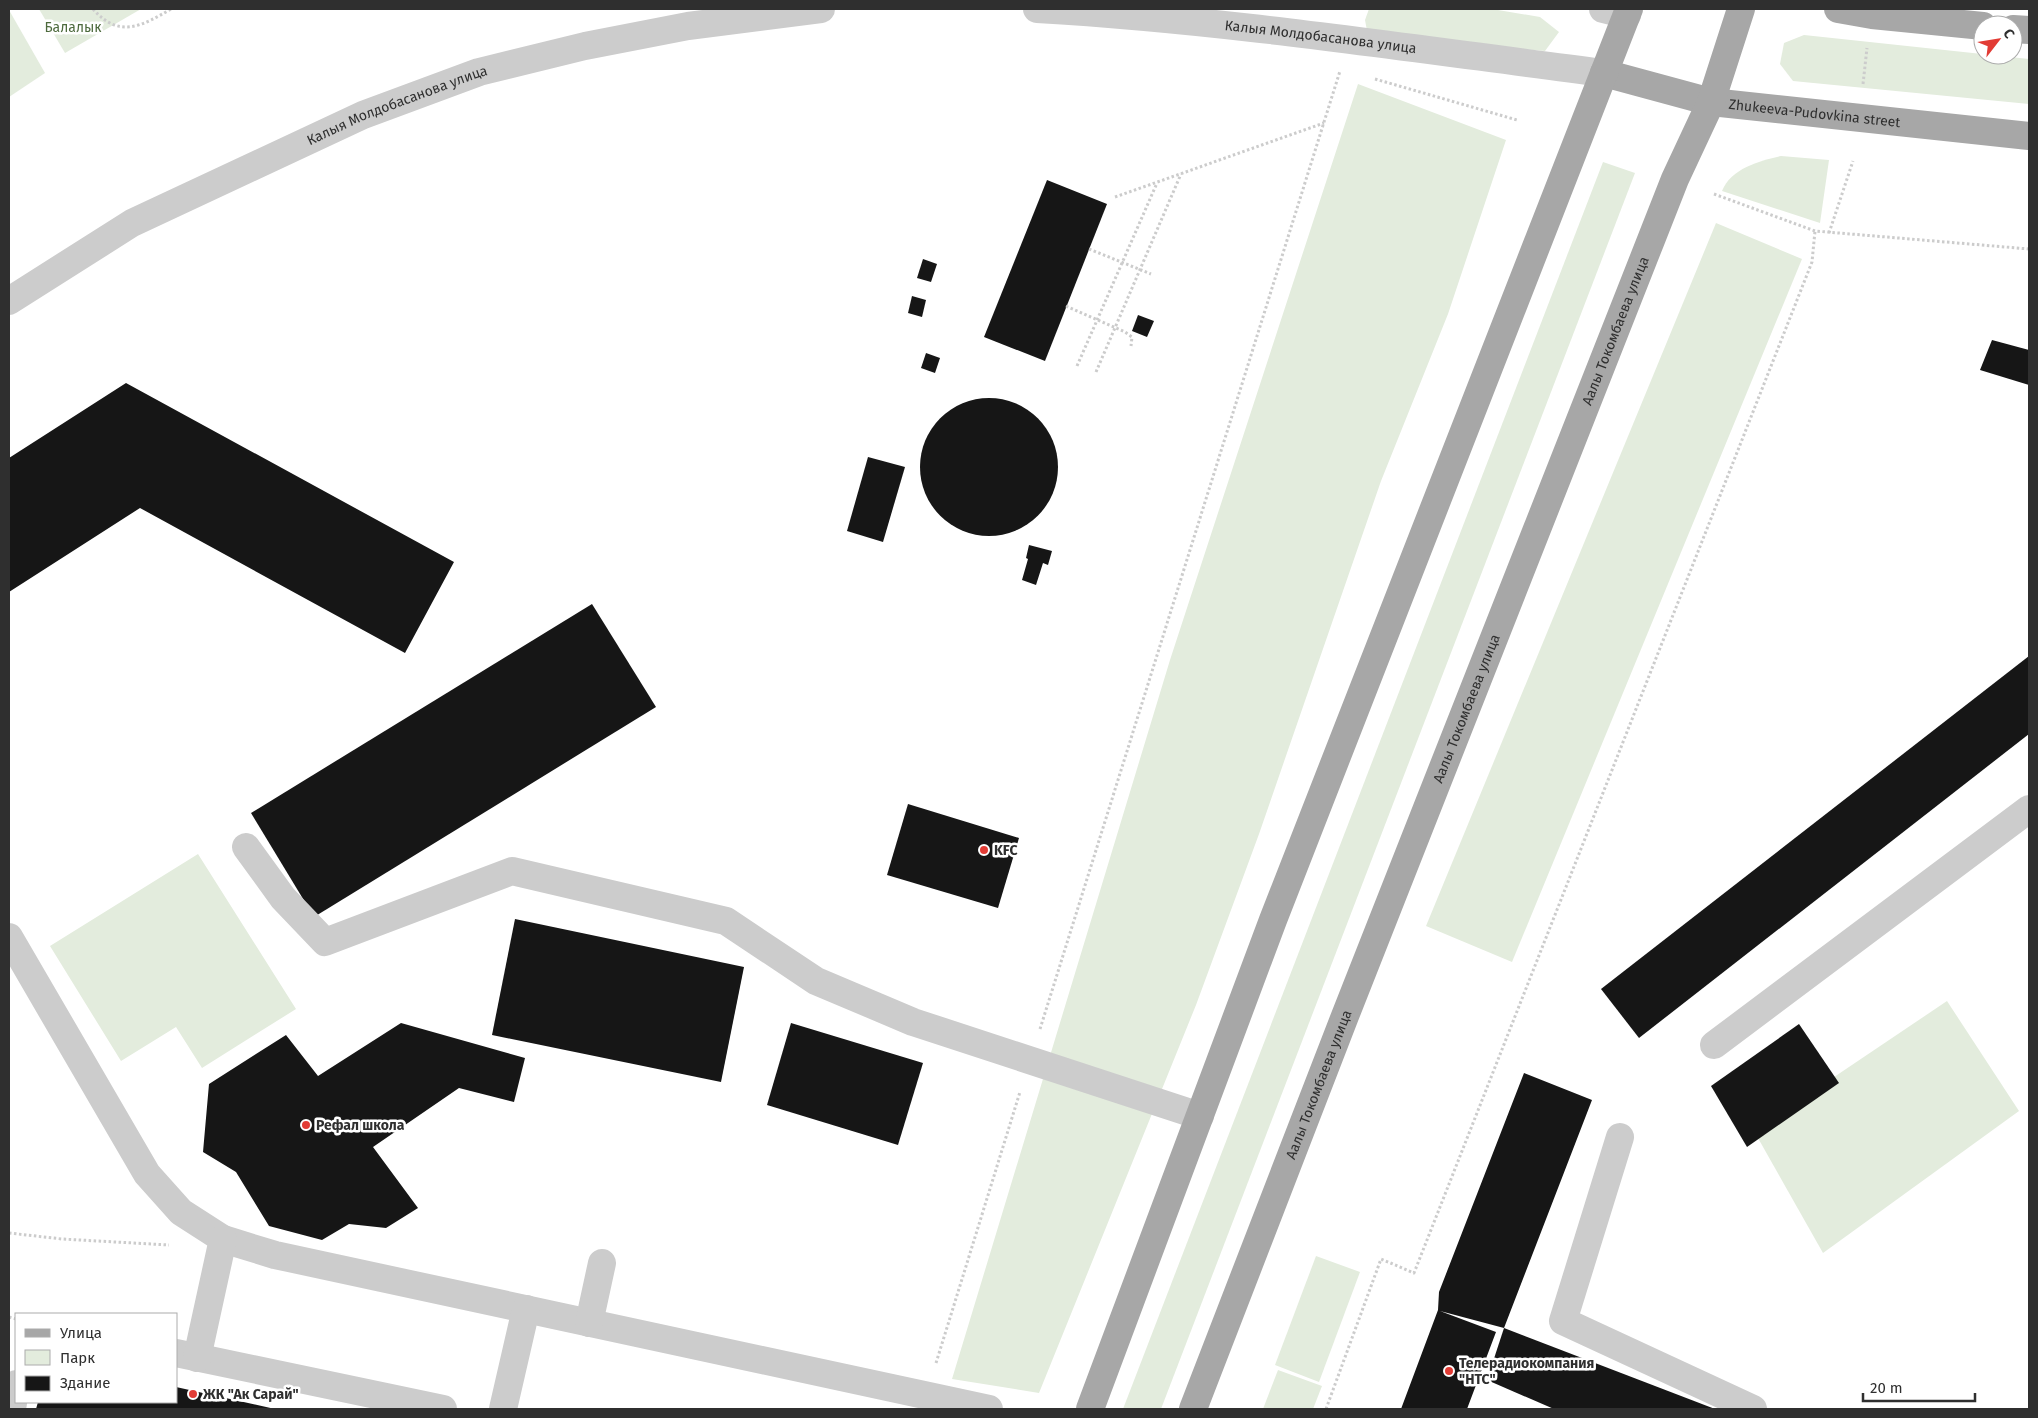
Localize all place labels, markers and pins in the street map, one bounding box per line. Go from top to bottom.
place label: KFC [994,842,1017,859]
marker: KFC [978,844,990,856]
place label: Рефал школа [316,1117,405,1134]
marker: Рефал школа [300,1119,312,1131]
place label: Телерадиокомпания "НТС" [1459,1355,1594,1388]
marker: Телерадиокомпания "НТС" [1443,1365,1455,1377]
place label: ЖК "Ак Сарай" [202,1386,299,1403]
marker: ЖК "Ак Сарай" [187,1388,199,1400]

